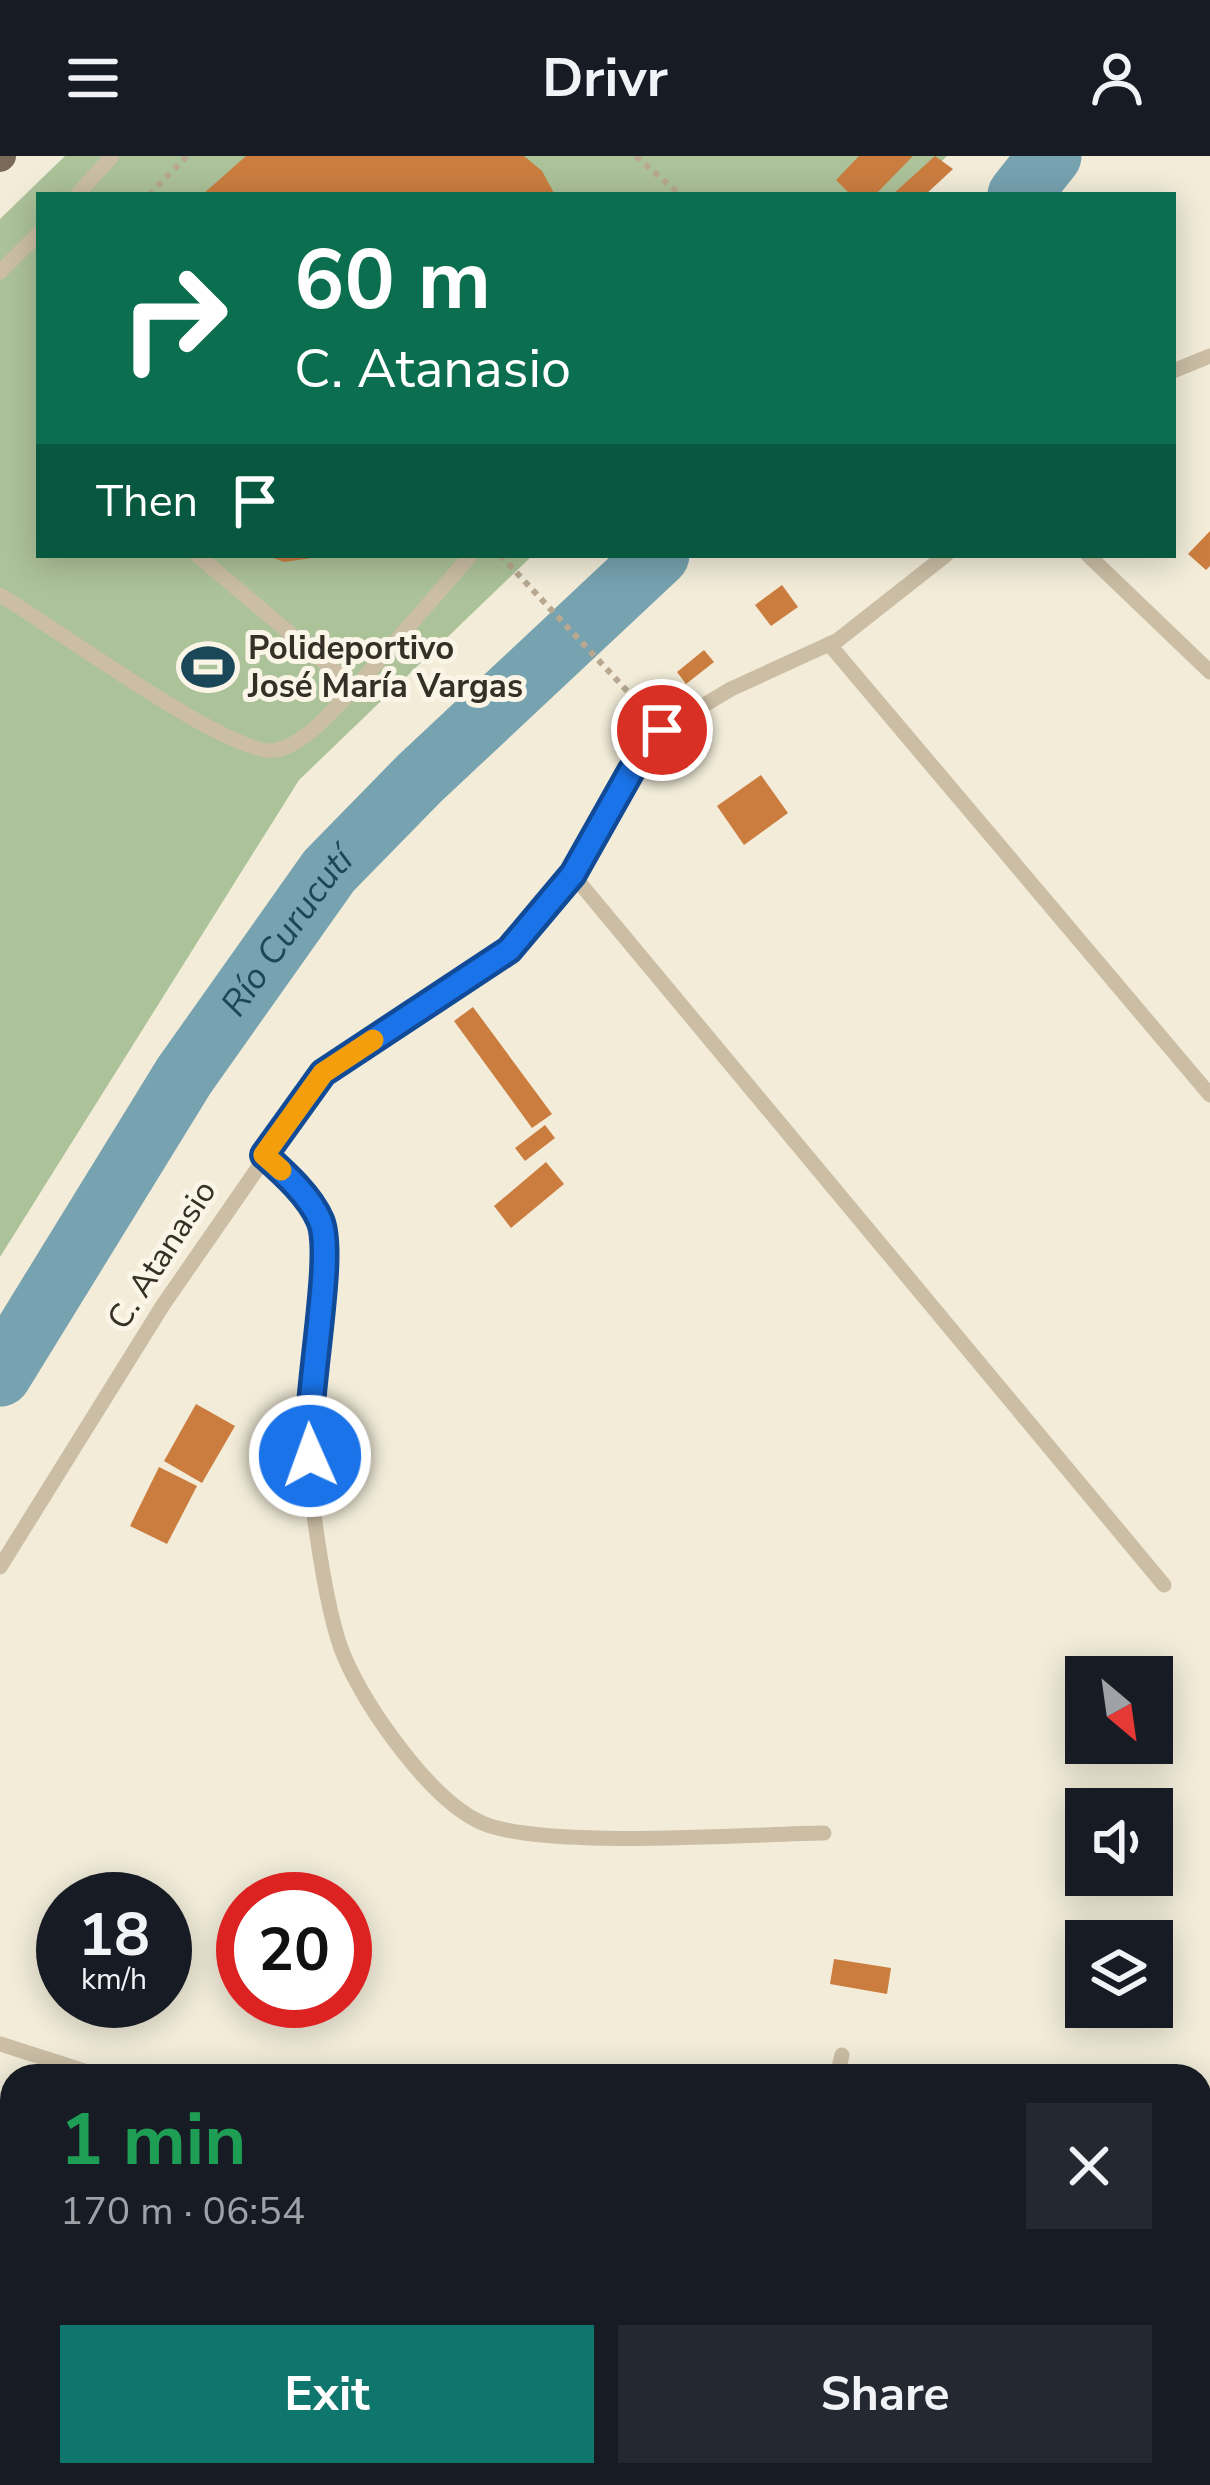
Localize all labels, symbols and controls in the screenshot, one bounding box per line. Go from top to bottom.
text: Drivr [542,41,668,115]
icon: menu [60,45,126,111]
icon: person [1084,45,1150,111]
text: 60 m [294,223,491,338]
icon: right [96,240,252,396]
text: C. Atanasio [294,332,571,406]
icon: arrive [222,468,288,534]
text: Then [96,471,198,532]
place label: Polideportivo José María Vargas [247,626,523,709]
sports icon: Polideportivo José María Vargas [179,638,237,696]
pin [611,679,713,781]
icon: arrive [629,697,695,763]
water label: Río Curucutí [209,833,367,1026]
street label: C. Atanasio [97,1172,227,1338]
position arrow [247,1393,373,1519]
north arrow [1065,1656,1173,1764]
map controls [1065,1656,1173,2028]
button: sound [1065,1788,1173,1896]
speed limit sign: 20 [216,1872,372,2028]
text: 18 [78,1894,150,1976]
button: layers [1065,1920,1173,2028]
text: km/h [81,1959,147,2000]
text: 1 min [60,2091,246,2189]
button: close [1026,2103,1152,2229]
text: 170 m · 06:54 [60,2185,305,2238]
button: Exit [60,2325,594,2463]
button: Share [618,2325,1152,2463]

